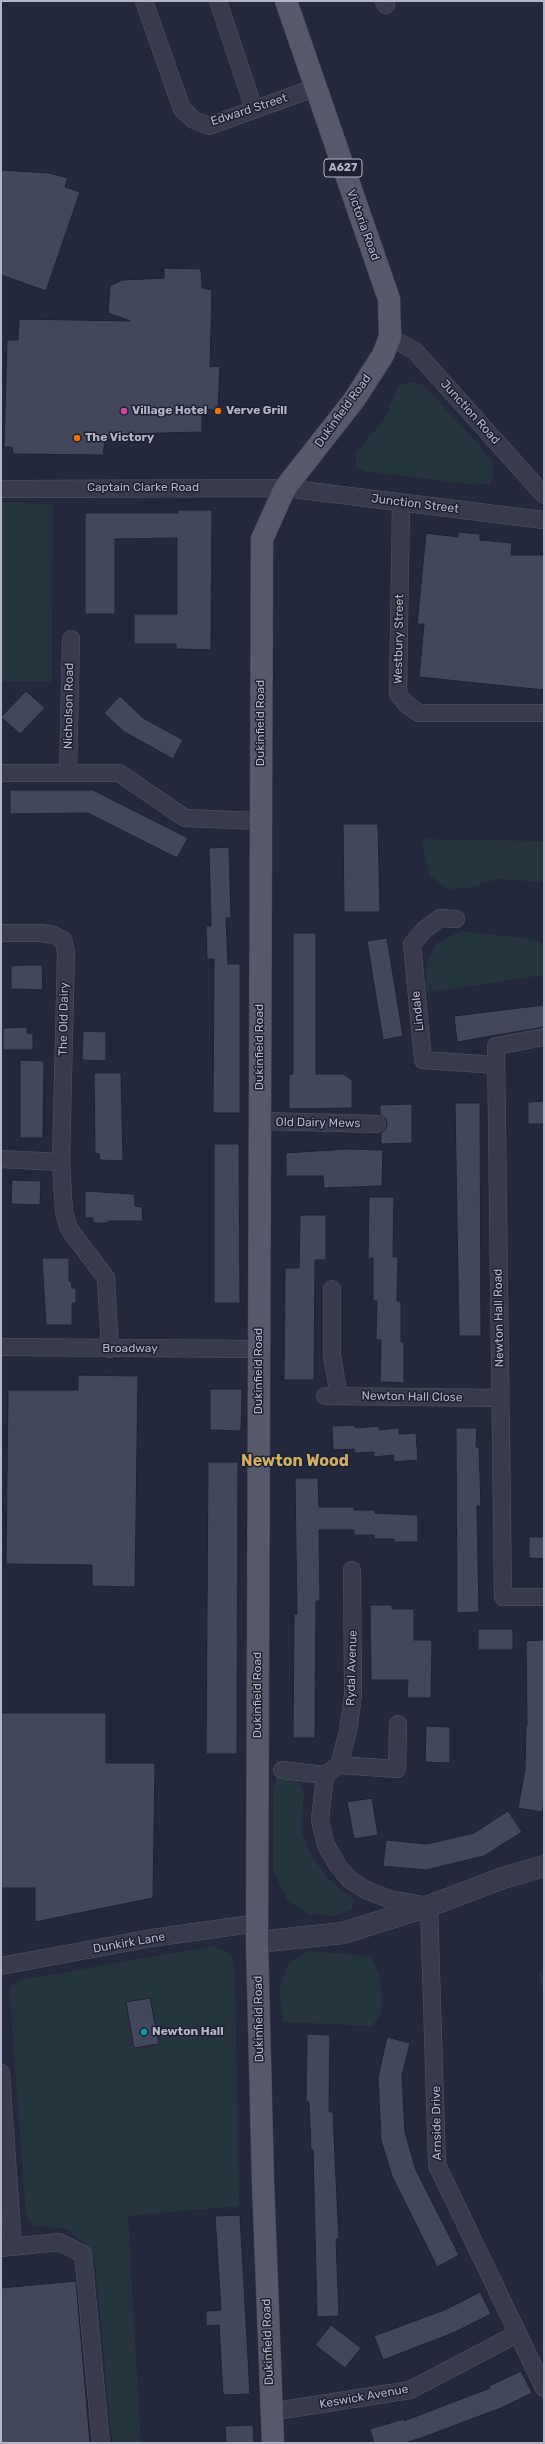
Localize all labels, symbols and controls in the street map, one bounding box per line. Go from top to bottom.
street label: Edward Street [209,91,289,129]
road number: A627 [324,159,362,177]
street label: Victoria Road [344,188,382,262]
street label: Dukinfield Road [312,372,374,450]
street label: Junction Road [437,377,503,447]
place label: Village Hotel [132,404,207,418]
place label: Verve Grill [226,404,287,418]
marker: Village Hotel [119,406,129,416]
marker: Verve Grill [213,406,223,416]
place label: The Victory [85,431,154,445]
marker: The Victory [72,433,82,443]
street label: Captain Clarke Road [87,481,199,495]
street label: Junction Street [370,491,460,517]
street label: Westbury Street [391,594,407,684]
street label: Nicholson Road [61,663,77,749]
street label: Dukinfield Road [254,680,268,766]
street label: The Old Dairy [56,982,72,1056]
street label: Lindale [409,990,427,1032]
street label: Dukinfield Road [253,1004,267,1090]
street label: Old Dairy Mews [276,1115,360,1131]
street label: Newton Hall Road [491,1269,507,1367]
street label: Dukinfield Road [252,1328,266,1414]
street label: Broadway [102,1342,158,1356]
street label: Newton Hall Close [361,1389,463,1405]
district label: Newton Wood [241,1451,349,1471]
street label: Rydal Avenue [343,1630,361,1706]
street label: Dukinfield Road [251,1652,265,1738]
street label: Dunkirk Lane [92,1930,166,1956]
street label: Dukinfield Road [251,1976,267,2062]
place label: Newton Hall [152,2025,224,2039]
marker: Newton Hall [139,2027,149,2037]
street label: Arnside Drive [429,2086,445,2160]
street label: Dukinfield Road [259,2299,277,2385]
street label: Keswick Avenue [319,2382,409,2412]

